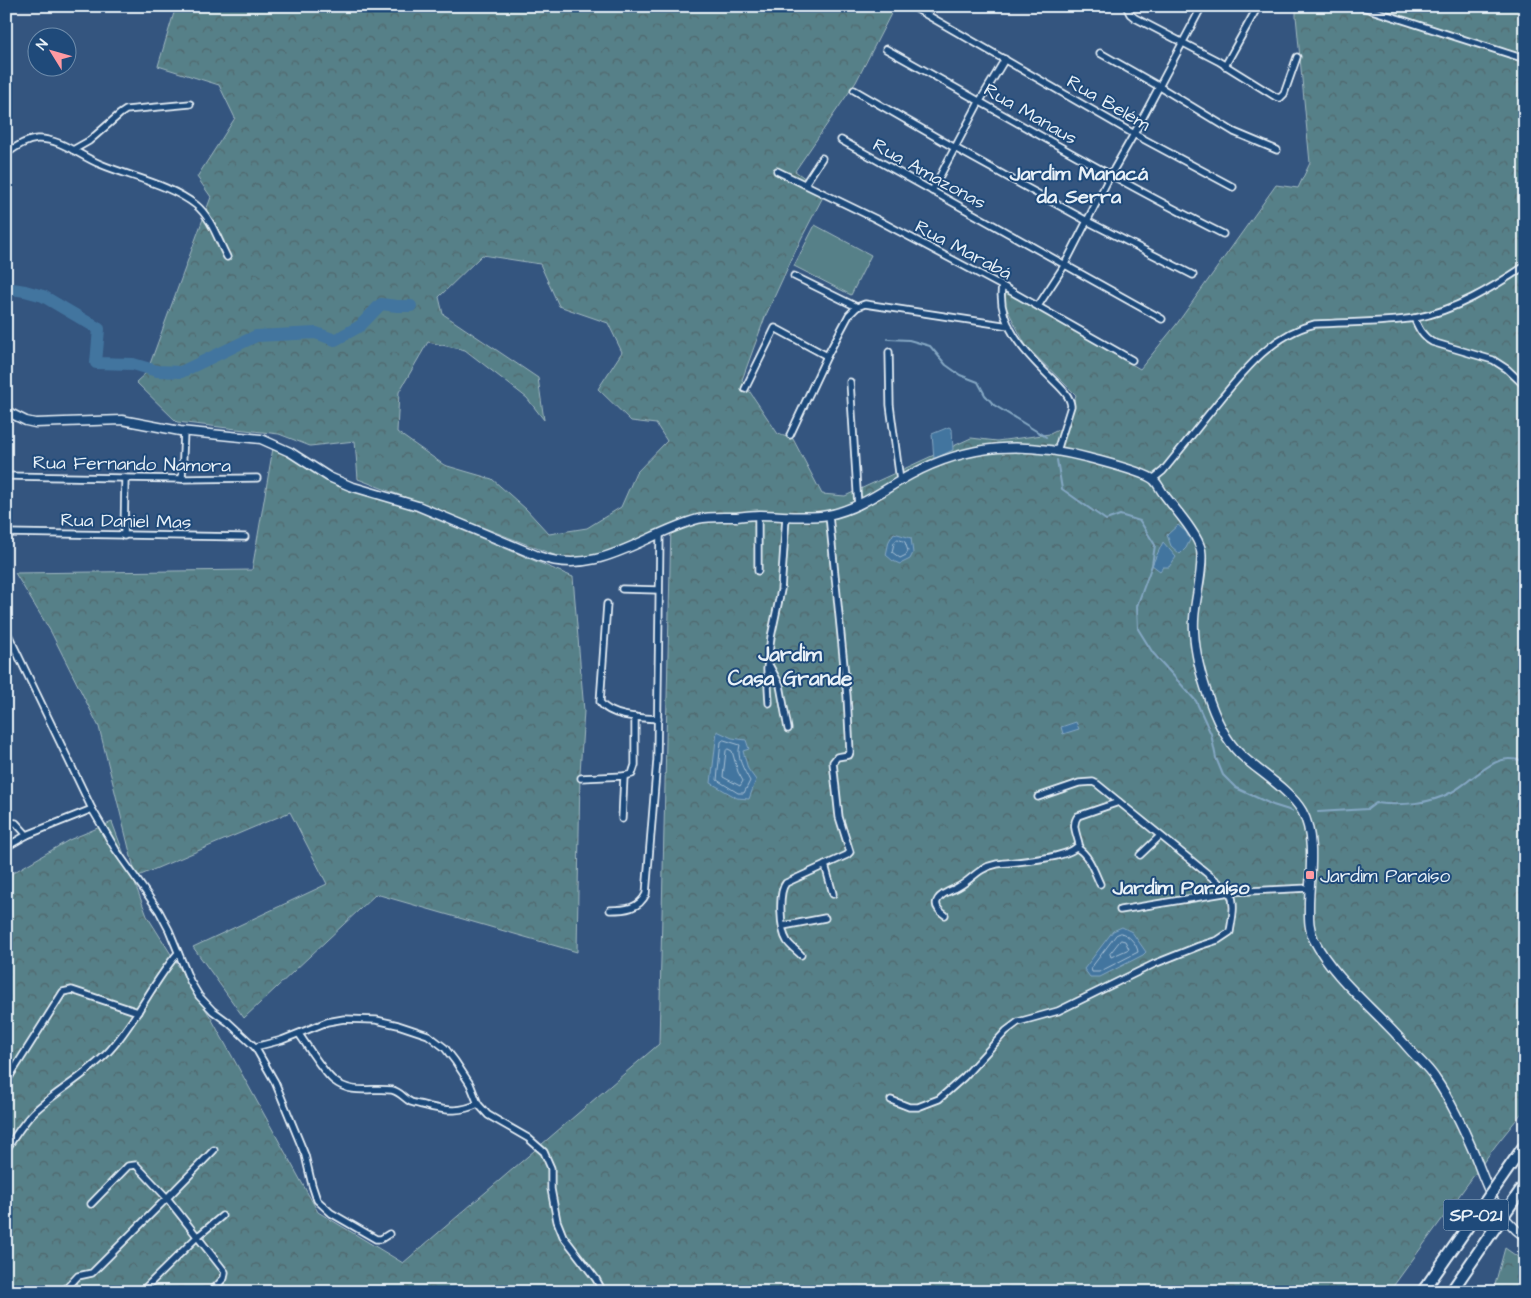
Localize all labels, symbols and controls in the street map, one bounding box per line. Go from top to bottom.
north arrow [28,28,78,78]
text: N [32,35,53,54]
street label: Rua Belém [1062,69,1155,138]
street label: Rua Manaus [978,77,1082,152]
street label: Rua Amazonas [868,132,991,217]
district label: Jardim Manacá da Serra [1009,160,1149,211]
street label: Rua Marabá [910,213,1017,287]
street label: Rua Fernando Namora [33,449,232,480]
street label: Rua Daniel Mas [60,507,192,536]
district label: Jardim Casa Grande [728,640,853,693]
place label: Jardim Paraíso [1320,863,1451,890]
marker: Jardim Paraíso [1304,869,1316,881]
district label: Jardim Paraíso [1111,874,1250,902]
road number: SP-021 [1444,1200,1508,1230]

